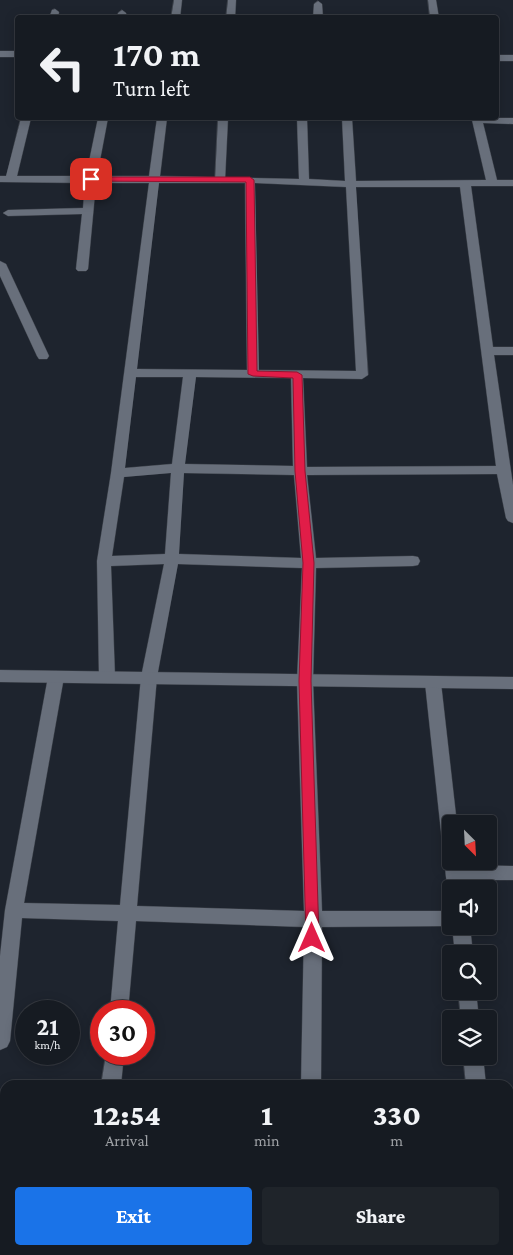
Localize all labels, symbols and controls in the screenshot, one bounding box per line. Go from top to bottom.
icon: left [30,35,95,100]
text: 170 m [113,35,200,74]
text: Turn left [113,76,190,101]
pin [70,158,112,200]
icon: arrive [77,165,105,193]
north arrow [442,815,498,870]
map controls [442,815,497,1065]
button: sound [442,880,497,935]
position arrow [285,911,337,963]
button: search [442,945,497,1000]
speed limit sign: 30 [90,1000,155,1065]
button: layers [442,1010,497,1065]
text: 21 [36,1013,59,1040]
text: km/h [35,1038,60,1052]
text: 12:54 [93,1098,161,1131]
text: 1 [261,1098,273,1131]
text: 330 [373,1098,421,1131]
text: Arrival [105,1132,149,1149]
text: min [254,1132,280,1149]
text: m [390,1132,403,1149]
button: Exit [15,1187,252,1245]
button: Share [262,1187,499,1245]

